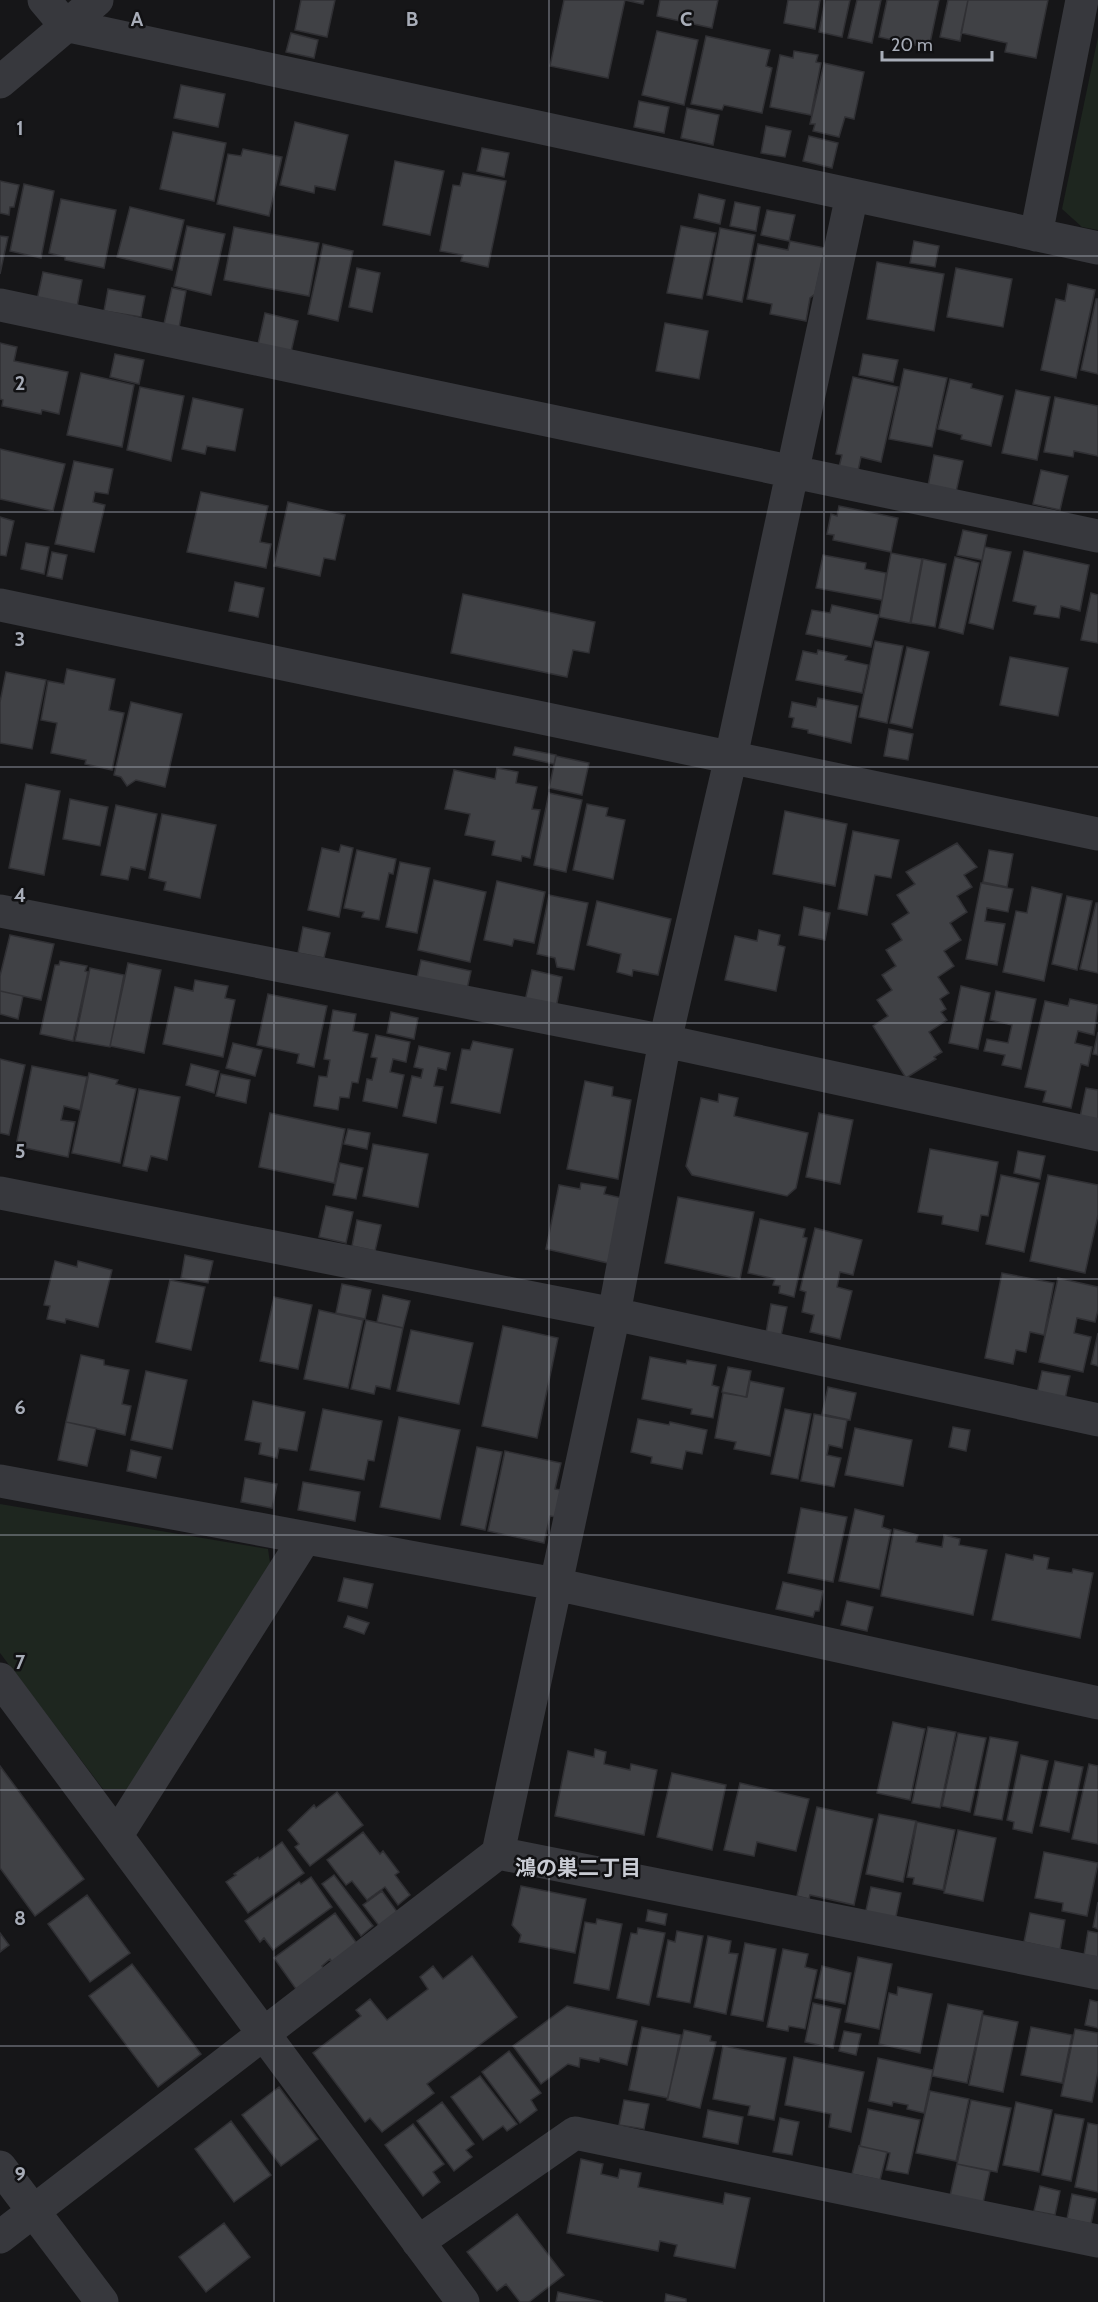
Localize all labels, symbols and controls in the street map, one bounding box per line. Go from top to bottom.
text: A [131,7,144,31]
text: B [406,7,418,31]
text: C [680,7,692,31]
scale bar [882,24,992,62]
text: 20 m [891,34,933,56]
text: 1 [16,116,24,140]
text: 2 [15,371,25,395]
text: 3 [15,627,25,651]
text: 4 [14,883,26,907]
text: 5 [15,1139,25,1163]
text: 6 [14,1395,26,1419]
text: 7 [15,1650,26,1674]
district label: 鴻の巣二丁目 [515,1855,641,1880]
text: 8 [14,1906,26,1930]
text: 9 [14,2162,26,2186]

